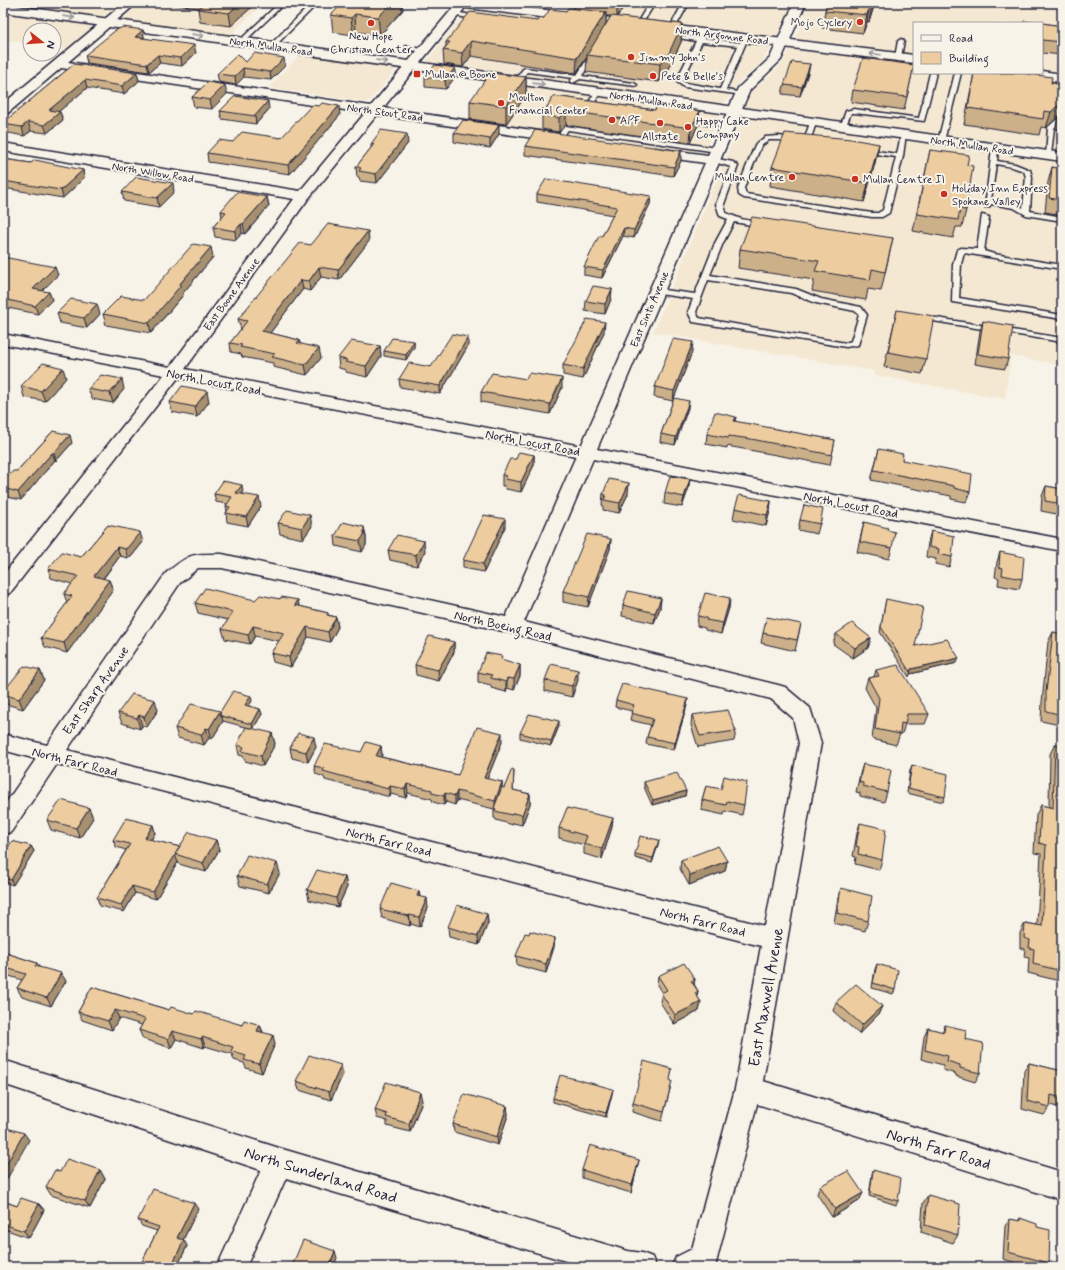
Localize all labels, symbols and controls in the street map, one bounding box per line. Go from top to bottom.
one-way arrow [62,13,75,21]
place label: Mojo Cyclery [791,16,852,30]
marker: Mojo Cyclery [855,17,865,27]
marker: New Hope Christian Center [366,18,376,28]
north arrow [22,22,62,62]
legend [913,22,1043,74]
street label: North Argonne Road [674,23,770,51]
place label: New Hope Christian Center [330,30,412,57]
one-way arrow [191,31,204,39]
text: Road [949,31,973,47]
street label: North Mullan Road [228,34,314,60]
text: N [43,39,58,50]
place label: Jimmy John's [639,51,706,65]
one-way arrow [869,51,882,58]
text: Building [949,51,989,68]
marker: Jimmy John's [626,52,636,62]
one-way arrow [375,57,388,65]
place label: Mullan @ Boone [425,68,497,82]
marker: Mullan @ Boone [412,69,422,79]
place label: Pete & Belle's [661,70,723,84]
marker: Pete & Belle's [648,71,658,81]
one-way arrow [532,80,545,88]
street label: North Mullan Road [608,88,694,114]
place label: Moulton Financial Center [509,91,588,118]
marker: Moulton Financial Center [496,98,506,108]
street label: North Stout Road [346,101,424,125]
place label: APF [620,114,640,128]
marker: APF [607,115,617,125]
place label: Happy Cake Company [696,115,749,142]
marker: Allstate [655,118,665,128]
marker: Happy Cake Company [683,122,693,132]
place label: Allstate [642,130,678,144]
street label: North Mullan Road [929,133,1015,159]
street label: North Willow Road [111,160,195,186]
place label: Mullan Centre [715,171,785,185]
marker: Mullan Centre [787,172,797,182]
place label: Mullan Centre II [863,173,945,187]
marker: Mullan Centre II [850,174,860,184]
place label: Holiday Inn Express Spokane Valley [952,182,1048,209]
marker: Holiday Inn Express Spokane Valley [939,189,949,199]
street label: East Boone Avenue [201,255,263,334]
street label: East Sinto Avenue [628,269,672,350]
street label: North Locust Road [165,365,263,400]
street label: North Locust Road [484,426,582,461]
street label: North Locust Road [802,488,900,523]
street label: North Boeing Road [452,607,553,648]
street label: East Sharp Avenue [59,643,133,739]
street label: North Farr Road [30,744,119,781]
street label: North Farr Road [344,824,433,861]
street label: North Farr Road [658,904,747,941]
street label: East Maxwell Avenue [744,925,789,1069]
street label: North Farr Road [884,1124,993,1175]
street label: North Sunderland Road [242,1142,400,1209]

